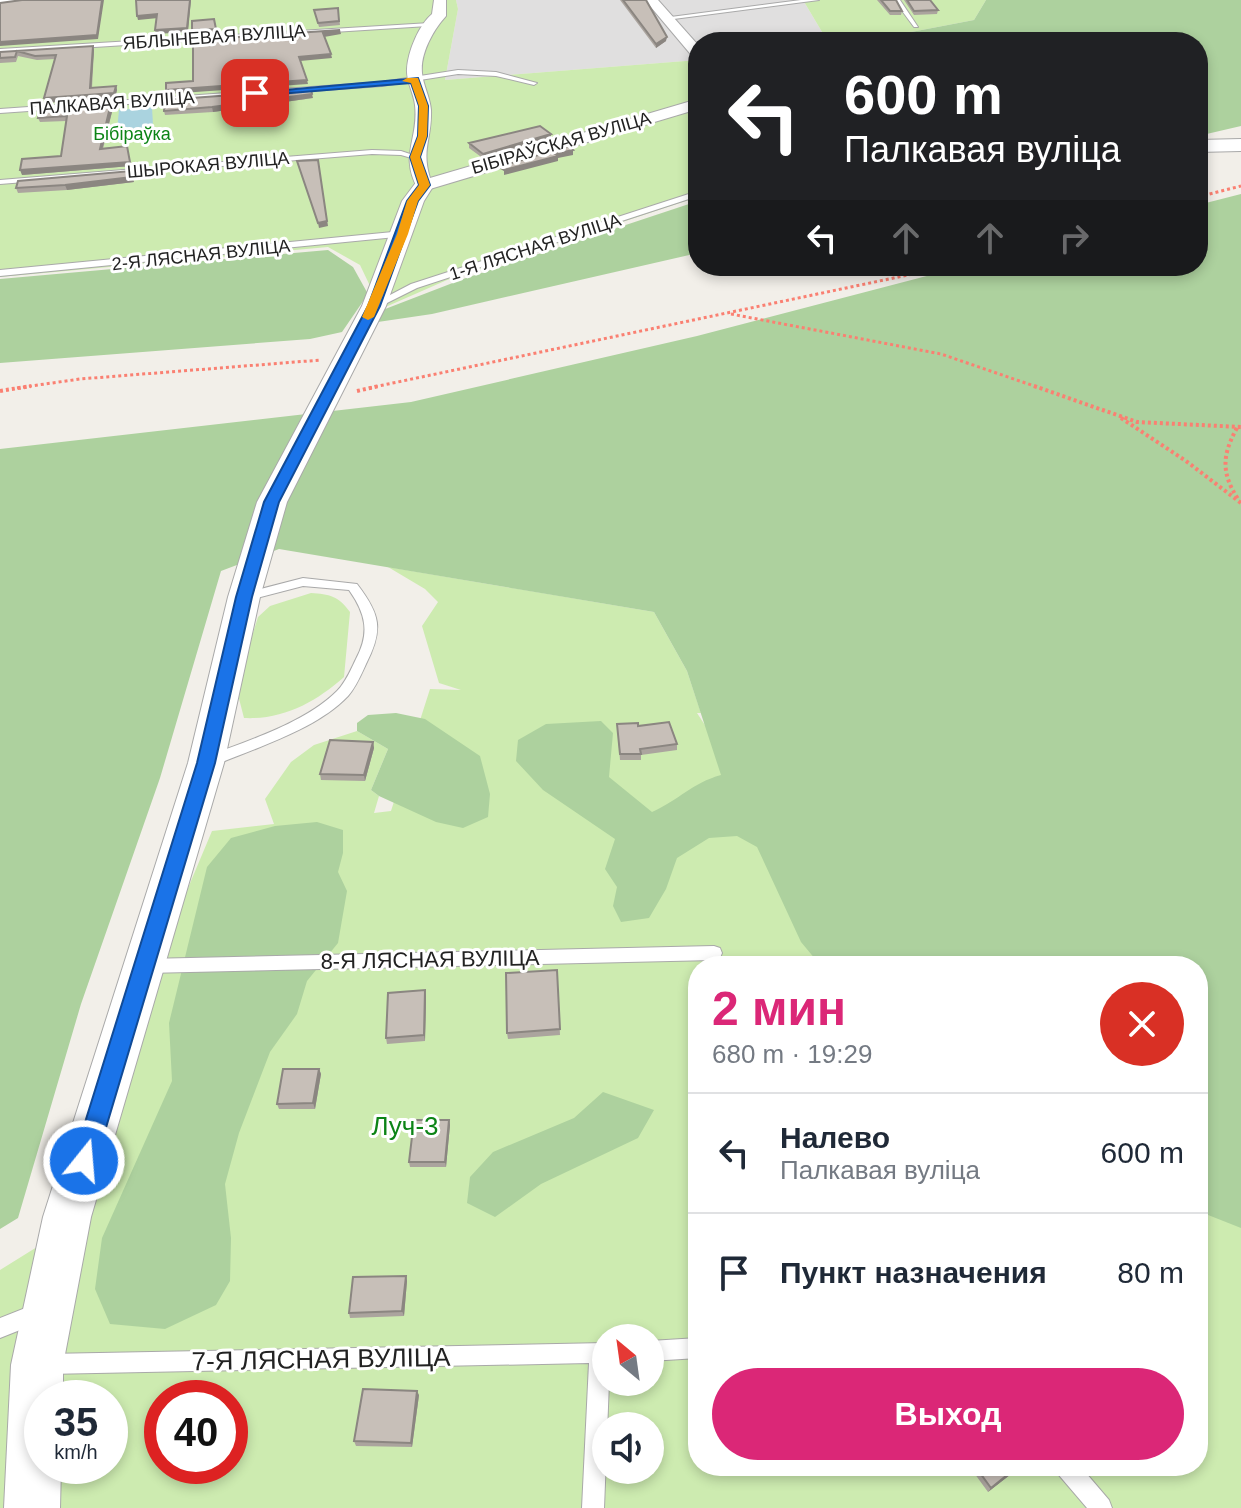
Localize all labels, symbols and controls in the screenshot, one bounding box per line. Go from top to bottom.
street label: ЯБЛЫНЕВАЯ ВУЛІЦА [122,21,306,53]
pin [221,59,289,127]
text: 600 m [844,63,1003,126]
icon: left [712,64,816,168]
icon: arrive [233,71,277,115]
street label: ПАЛКАВАЯ ВУЛІЦА [29,87,195,119]
street label: БІБІРАЎСКАЯ ВУЛІЦА [469,107,653,178]
park label: Бібіраўка [93,124,172,144]
text: Палкавая вуліца [844,129,1121,170]
street label: ШЫРОКАЯ ВУЛІЦА [126,148,290,182]
street label: 1-Я ЛЯСНАЯ ВУЛІЦА [447,210,623,284]
icon: left [800,216,844,260]
icon: ahead [884,216,928,260]
icon: ahead [968,216,1012,260]
icon: right [1052,216,1096,260]
street label: 2-Я ЛЯСНАЯ ВУЛІЦА [111,236,291,274]
street label: 8-Я ЛЯСНАЯ ВУЛІЦА [320,945,540,974]
text: 2 мин [712,982,846,1035]
button: close [1100,982,1184,1066]
text: 680 m · 19:29 [712,1039,872,1069]
park label: Луч-3 [371,1111,439,1141]
position arrow [42,1119,126,1203]
text: Налево [780,1121,890,1154]
icon: left [712,1131,756,1175]
text: 600 m [1101,1136,1184,1169]
text: Палкавая вуліца [780,1155,980,1185]
icon: arrive [712,1251,756,1295]
text: Пункт назначения [780,1256,1047,1289]
text: 80 m [1117,1256,1184,1289]
north arrow [592,1324,664,1396]
map controls [592,1324,664,1484]
street label: 7-Я ЛЯСНАЯ ВУЛІЦА [191,1342,451,1376]
button: Выход [712,1368,1184,1460]
speed limit sign: 40 [144,1380,248,1484]
text: 35 [54,1400,98,1444]
button: sound [592,1412,664,1484]
text: km/h [54,1441,98,1463]

